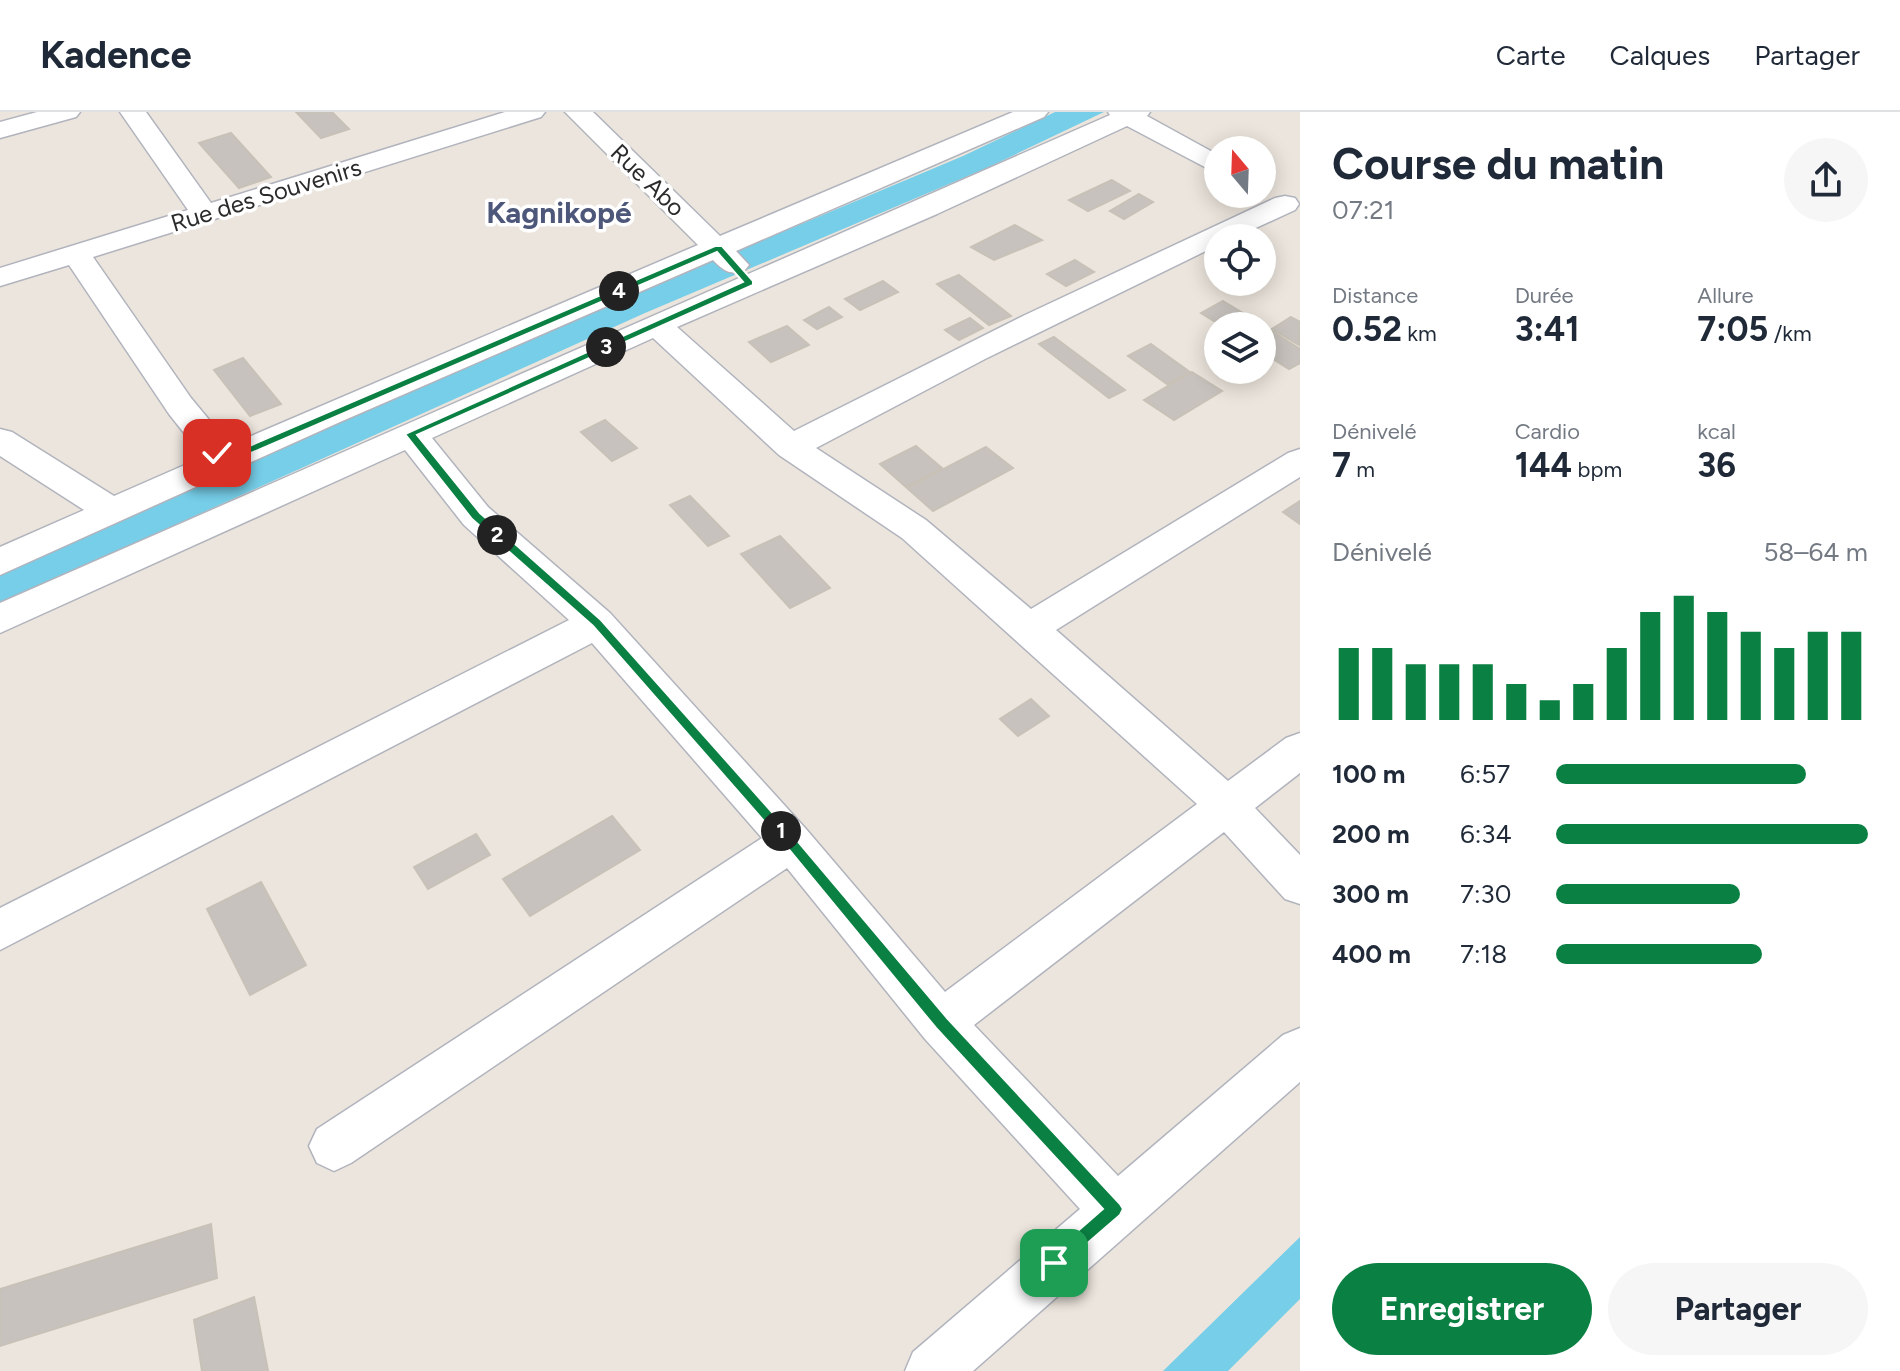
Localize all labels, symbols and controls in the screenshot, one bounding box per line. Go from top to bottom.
text: Kadence [40,32,191,78]
text: Carte [1496,38,1566,72]
text: Calques [1610,38,1710,72]
text: Partager [1754,38,1860,72]
north arrow [1204,136,1276,208]
map controls [1204,136,1276,384]
text: Course du matin [1332,137,1664,190]
street label: Rue Abo [605,138,691,222]
button: share [1784,138,1868,222]
street label: Rue des Souvenirs [167,152,365,238]
district label: Kagnikopé [486,194,632,231]
text: 07:21 [1332,194,1394,226]
button: locate [1204,224,1276,296]
pin: 4 [599,271,639,311]
text: 4 [612,277,626,304]
text: Distance [1332,282,1418,309]
text: Durée [1515,282,1574,309]
text: Allure [1697,282,1754,309]
text: 0.52 [1332,309,1402,350]
text: 3:41 [1515,309,1580,350]
text: 7:05 [1697,309,1768,350]
button: layers [1204,312,1276,384]
text: km [1402,320,1437,347]
text: /km [1768,320,1812,347]
pin: 3 [586,327,626,367]
text: 3 [600,333,612,360]
text: Dénivelé [1332,418,1417,445]
text: Cardio [1515,418,1580,445]
text: kcal [1697,418,1736,445]
pin [183,419,251,487]
icon: check [195,431,239,475]
text: 7 [1332,445,1351,486]
text: 144 [1515,445,1572,486]
text: 36 [1697,445,1736,486]
text: m [1351,456,1375,483]
text: bpm [1572,456,1622,483]
pin: 2 [477,515,517,555]
text: 2 [491,521,503,548]
text: Dénivelé [1332,536,1432,568]
text: 58–64 m [1763,536,1868,568]
text: 100 m [1332,758,1406,790]
text: 6:57 [1460,758,1510,790]
pin: 1 [761,811,801,851]
text: 1 [776,817,786,844]
text: 200 m [1332,818,1410,850]
text: 6:34 [1460,818,1512,850]
text: 300 m [1332,878,1409,910]
text: 7:30 [1460,878,1511,910]
text: 400 m [1332,938,1411,970]
text: 7:18 [1460,938,1507,970]
pin [1020,1229,1088,1297]
icon: arrive [1032,1241,1076,1285]
button: Enregistrer [1332,1263,1592,1355]
button: Partager [1608,1263,1868,1355]

